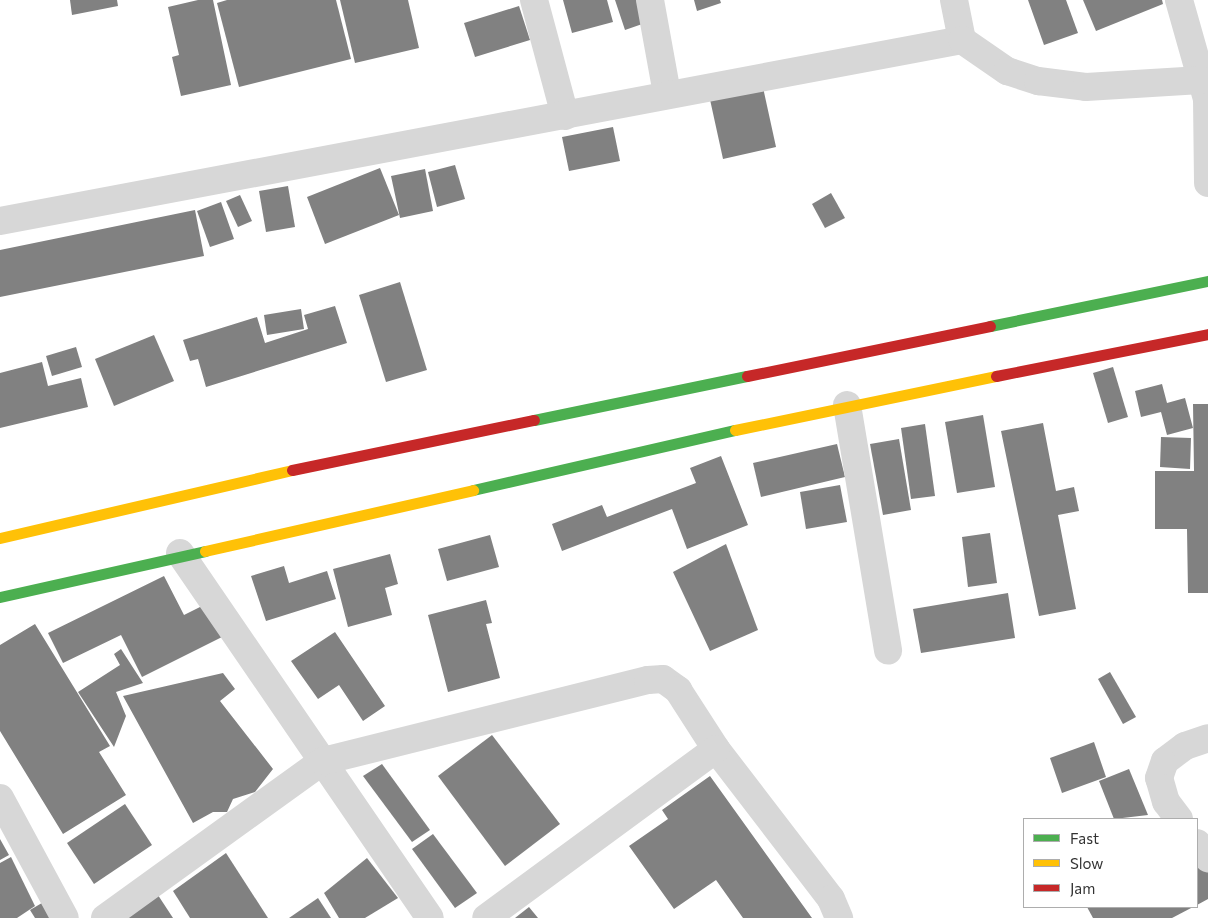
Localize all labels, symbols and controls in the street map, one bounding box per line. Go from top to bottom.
legend [1023,818,1198,908]
text: Fast [1070,829,1099,847]
text: Slow [1070,854,1103,872]
text: Jam [1070,879,1095,897]

